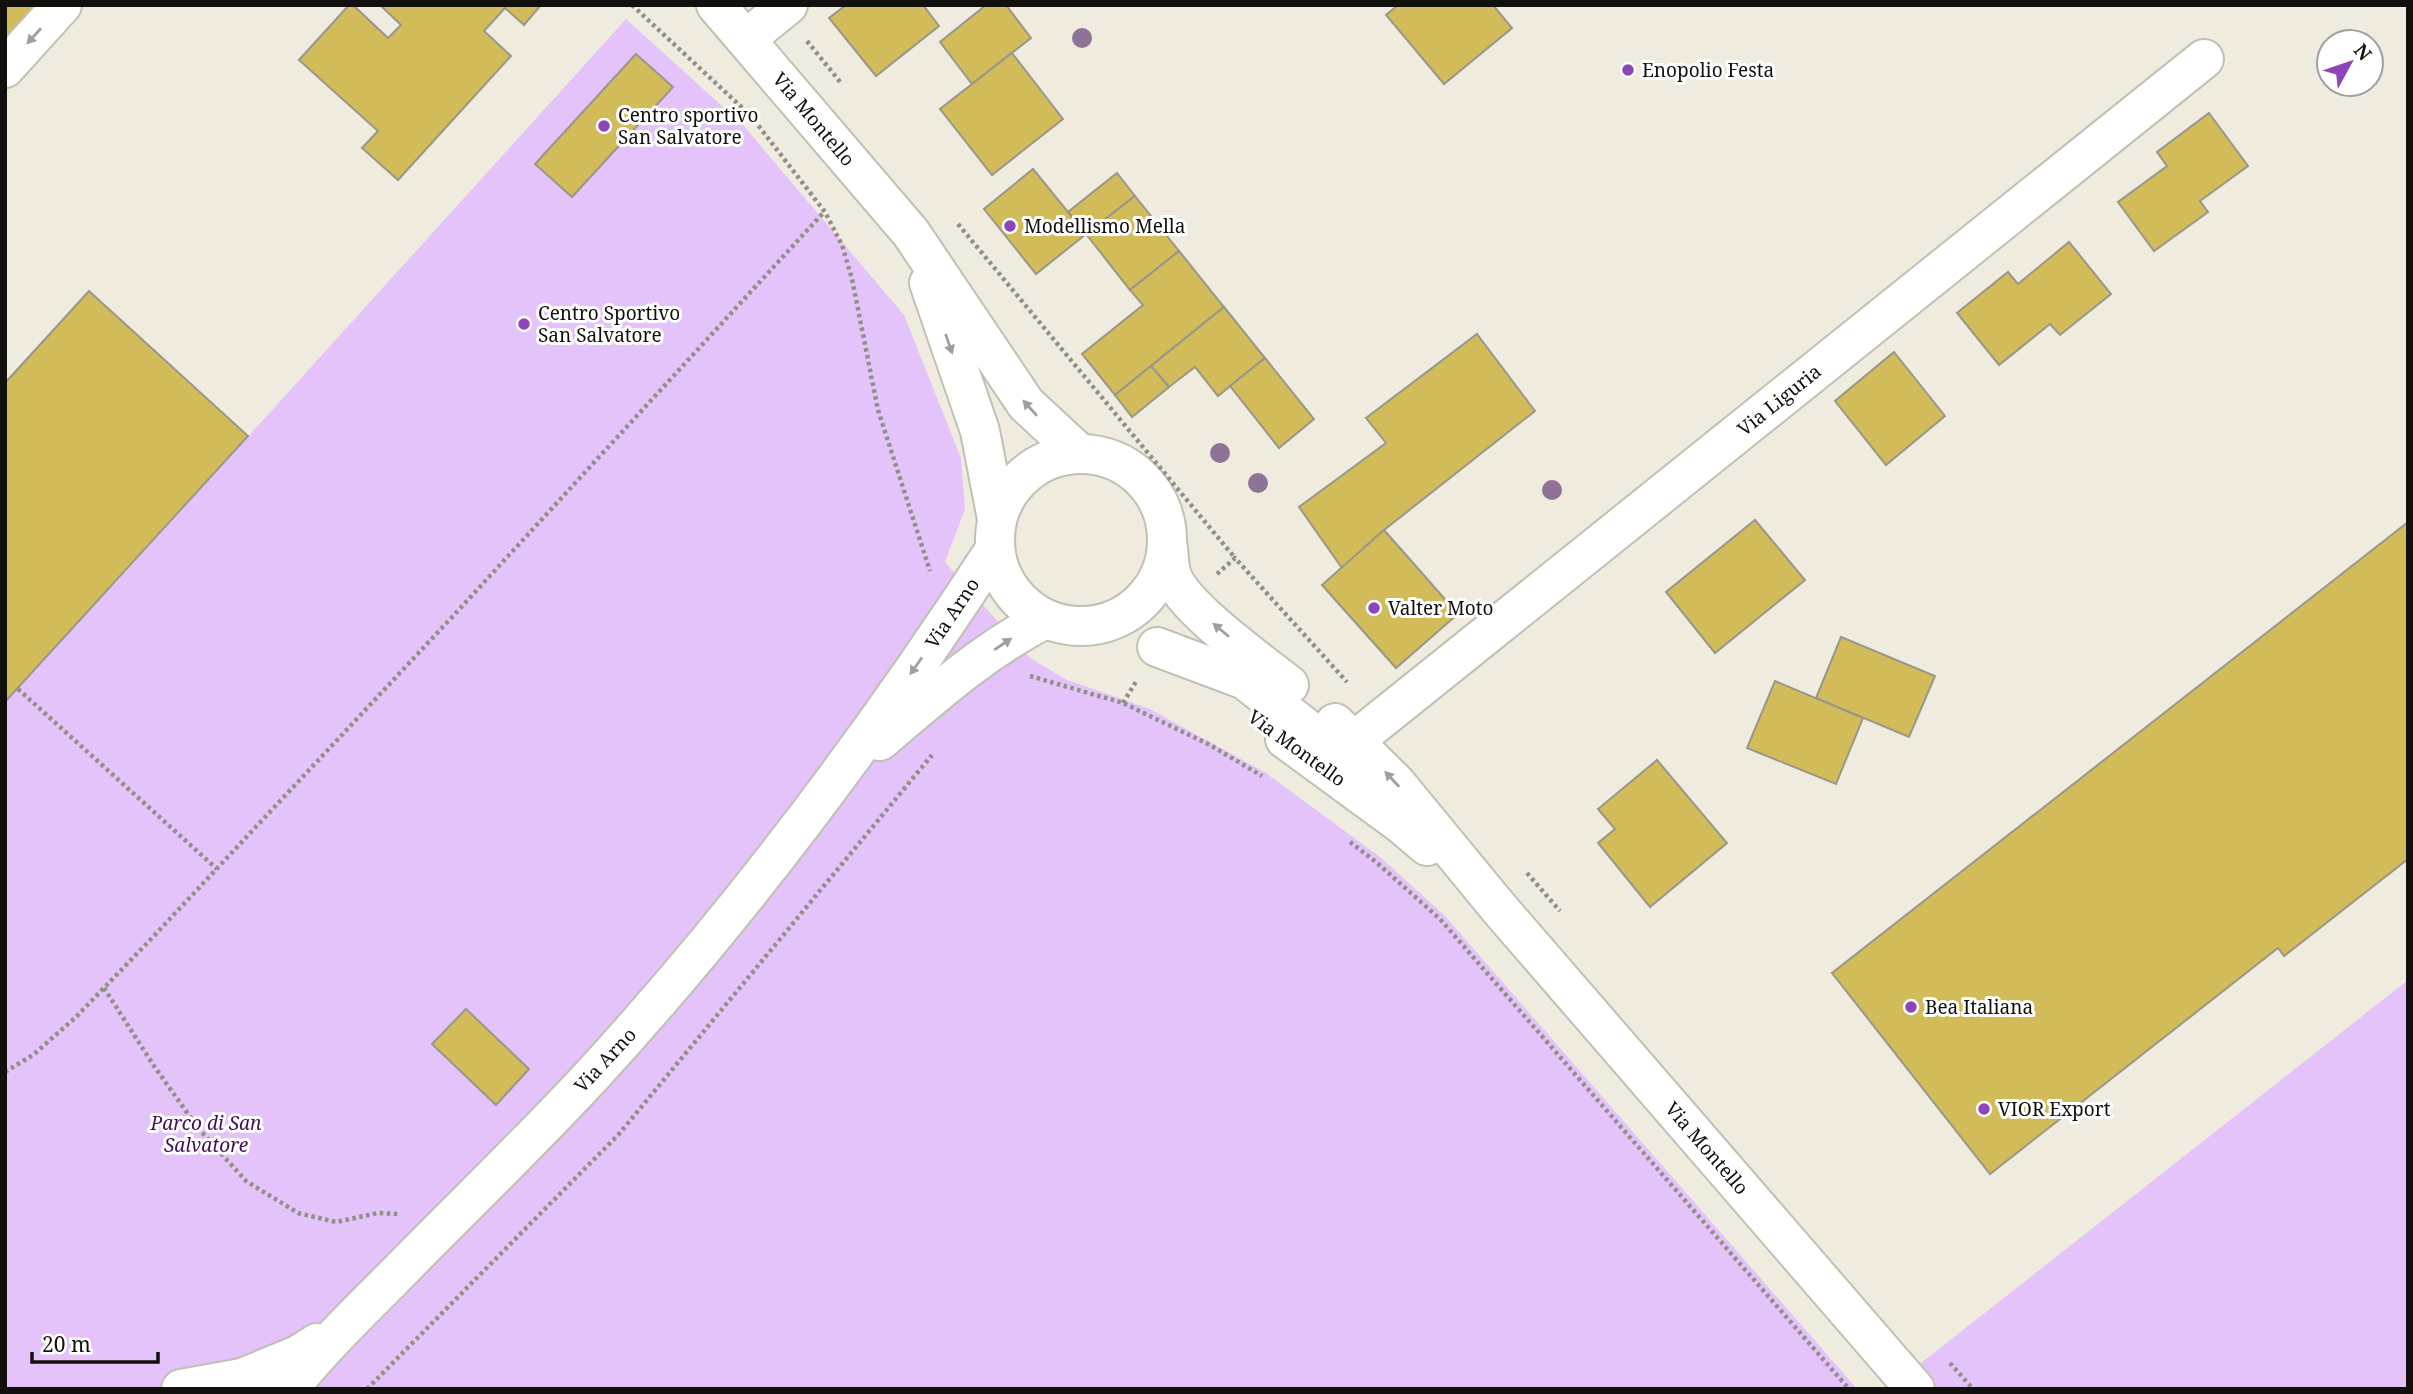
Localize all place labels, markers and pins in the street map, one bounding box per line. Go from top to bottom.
place label: Enopolio Festa [1642,57,1774,83]
marker: Enopolio Festa [1620,62,1636,78]
place label: Centro sportivo San Salvatore [618,102,759,150]
marker: Centro sportivo San Salvatore [596,118,612,134]
place label: Modellismo Mella [1024,213,1185,239]
marker: Modellismo Mella [1002,218,1018,234]
place label: Centro Sportivo San Salvatore [538,300,680,348]
marker: Centro Sportivo San Salvatore [516,316,532,332]
place label: Valter Moto [1388,595,1493,621]
marker: Valter Moto [1366,600,1382,616]
place label: Bea Italiana [1925,994,2033,1020]
marker: Bea Italiana [1903,999,1919,1015]
place label: VIOR Export [1998,1096,2111,1122]
marker: VIOR Export [1976,1101,1992,1117]

